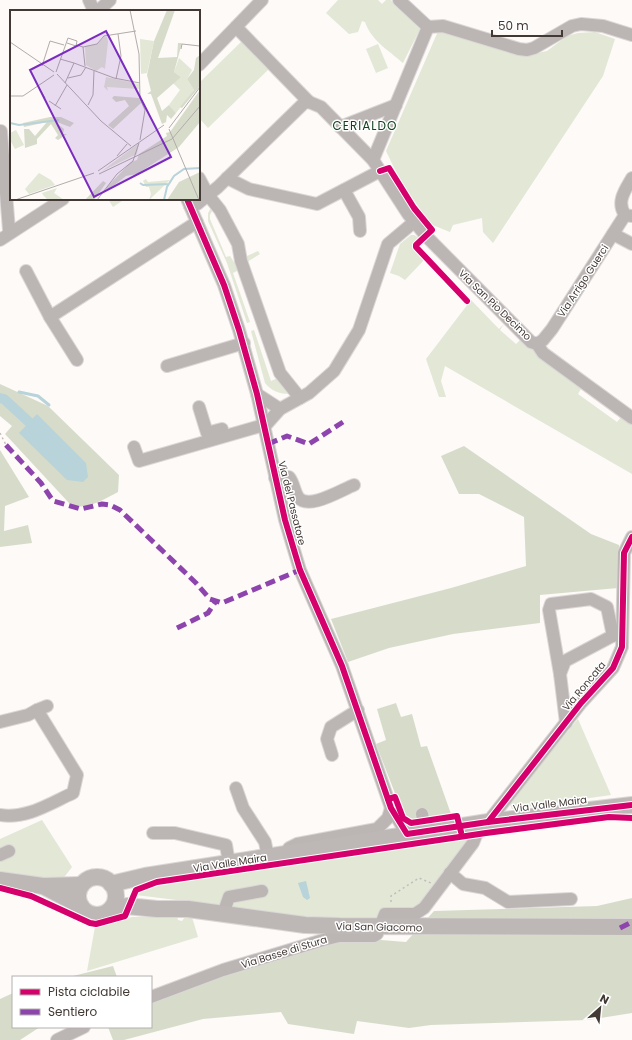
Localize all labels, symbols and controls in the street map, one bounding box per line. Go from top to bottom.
inset map [10,10,200,200]
scale bar [492,12,562,38]
text: 50 m [498,17,529,34]
district label: CERIALDO [333,117,397,134]
street label: Via Arrigo Guerci [554,242,612,320]
street label: Via San Pio Decimo [455,266,535,344]
street label: Via del Passatore [274,459,310,547]
street label: Via Roncata [559,658,609,714]
street label: Via Valle Maira [512,792,588,816]
street label: Via Valle Maira [192,850,268,876]
street label: Via San Giacomo [336,919,422,935]
street label: Via Basse di Stura [239,932,329,972]
legend [12,976,152,1028]
text: Pista ciclabile [48,983,130,1000]
north arrow [580,988,620,1028]
text: N [597,990,612,1008]
text: Sentiero [48,1003,97,1020]

